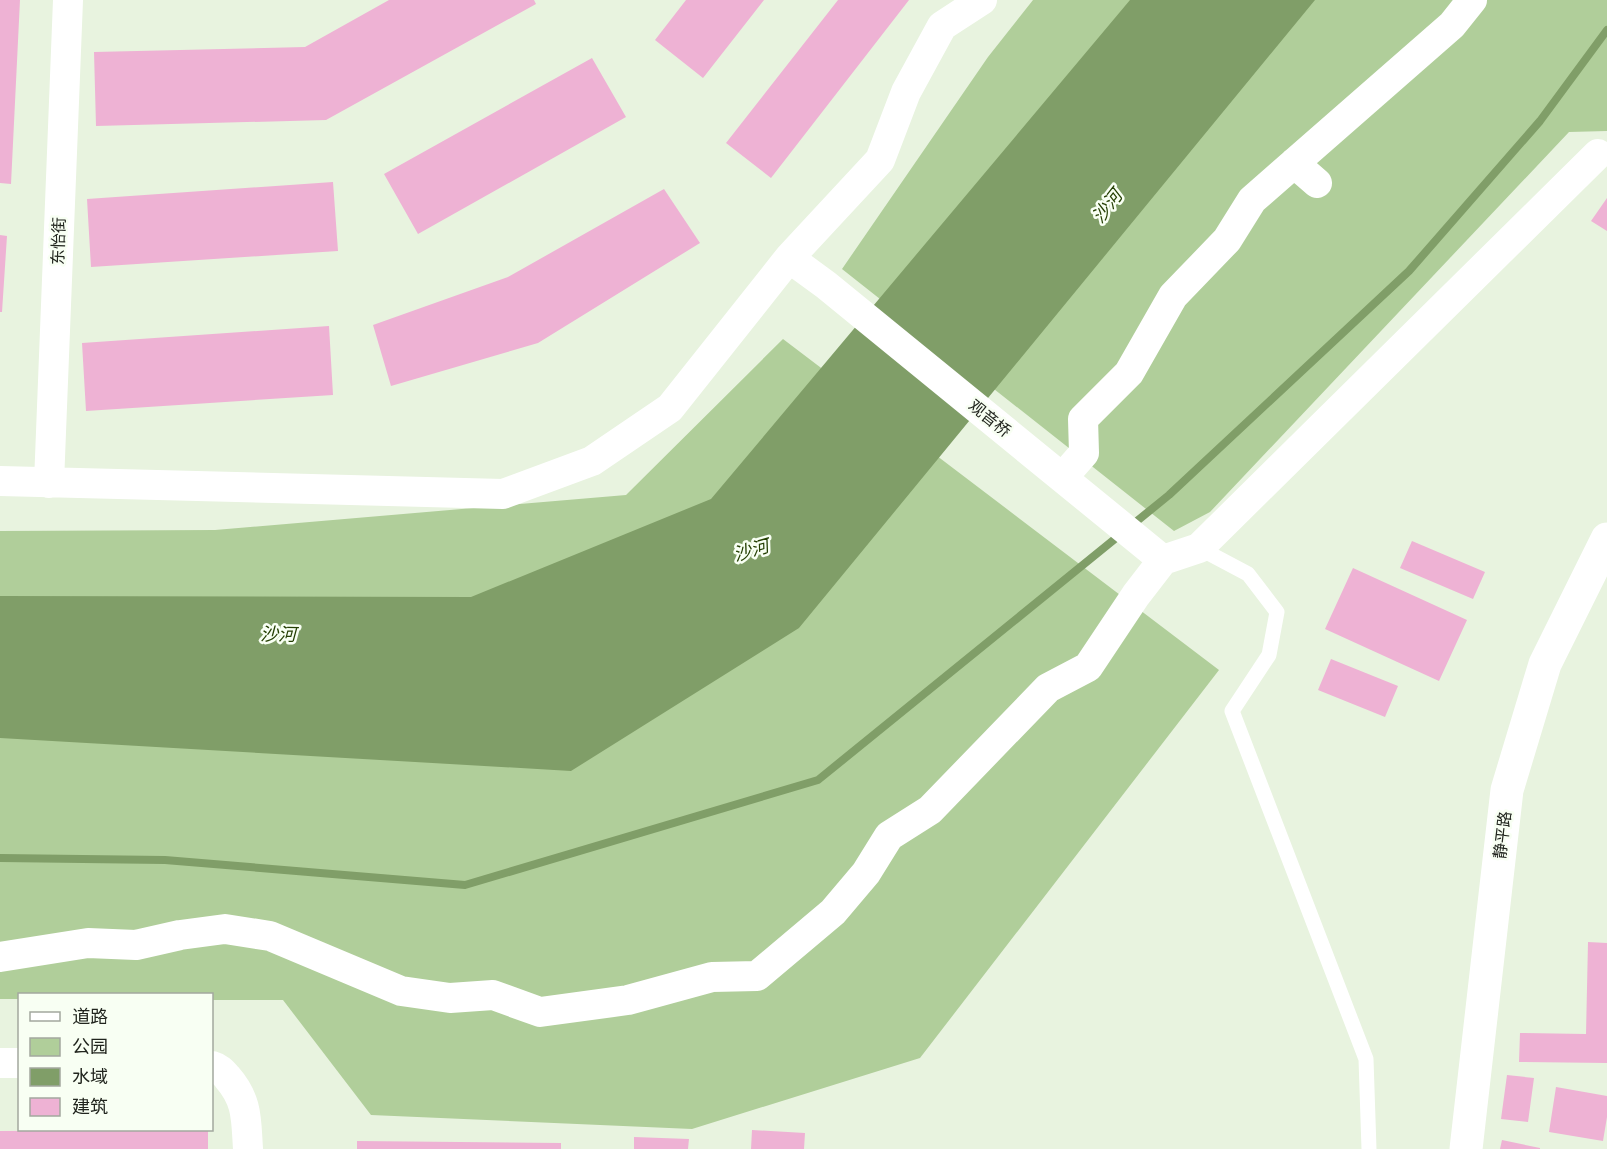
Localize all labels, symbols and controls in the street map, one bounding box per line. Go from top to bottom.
water label: 沙河 [1087,182,1129,227]
street label: 东怡街 [47,217,69,265]
street label: 观音桥 [965,395,1015,441]
water label: 沙河 [731,533,774,566]
water label: 沙河 [260,622,299,646]
street label: 静平路 [1489,810,1515,860]
legend [18,993,213,1131]
text: 道路 [72,1005,108,1028]
text: 公园 [72,1035,108,1058]
text: 水域 [72,1065,108,1088]
text: 建筑 [72,1095,108,1118]

